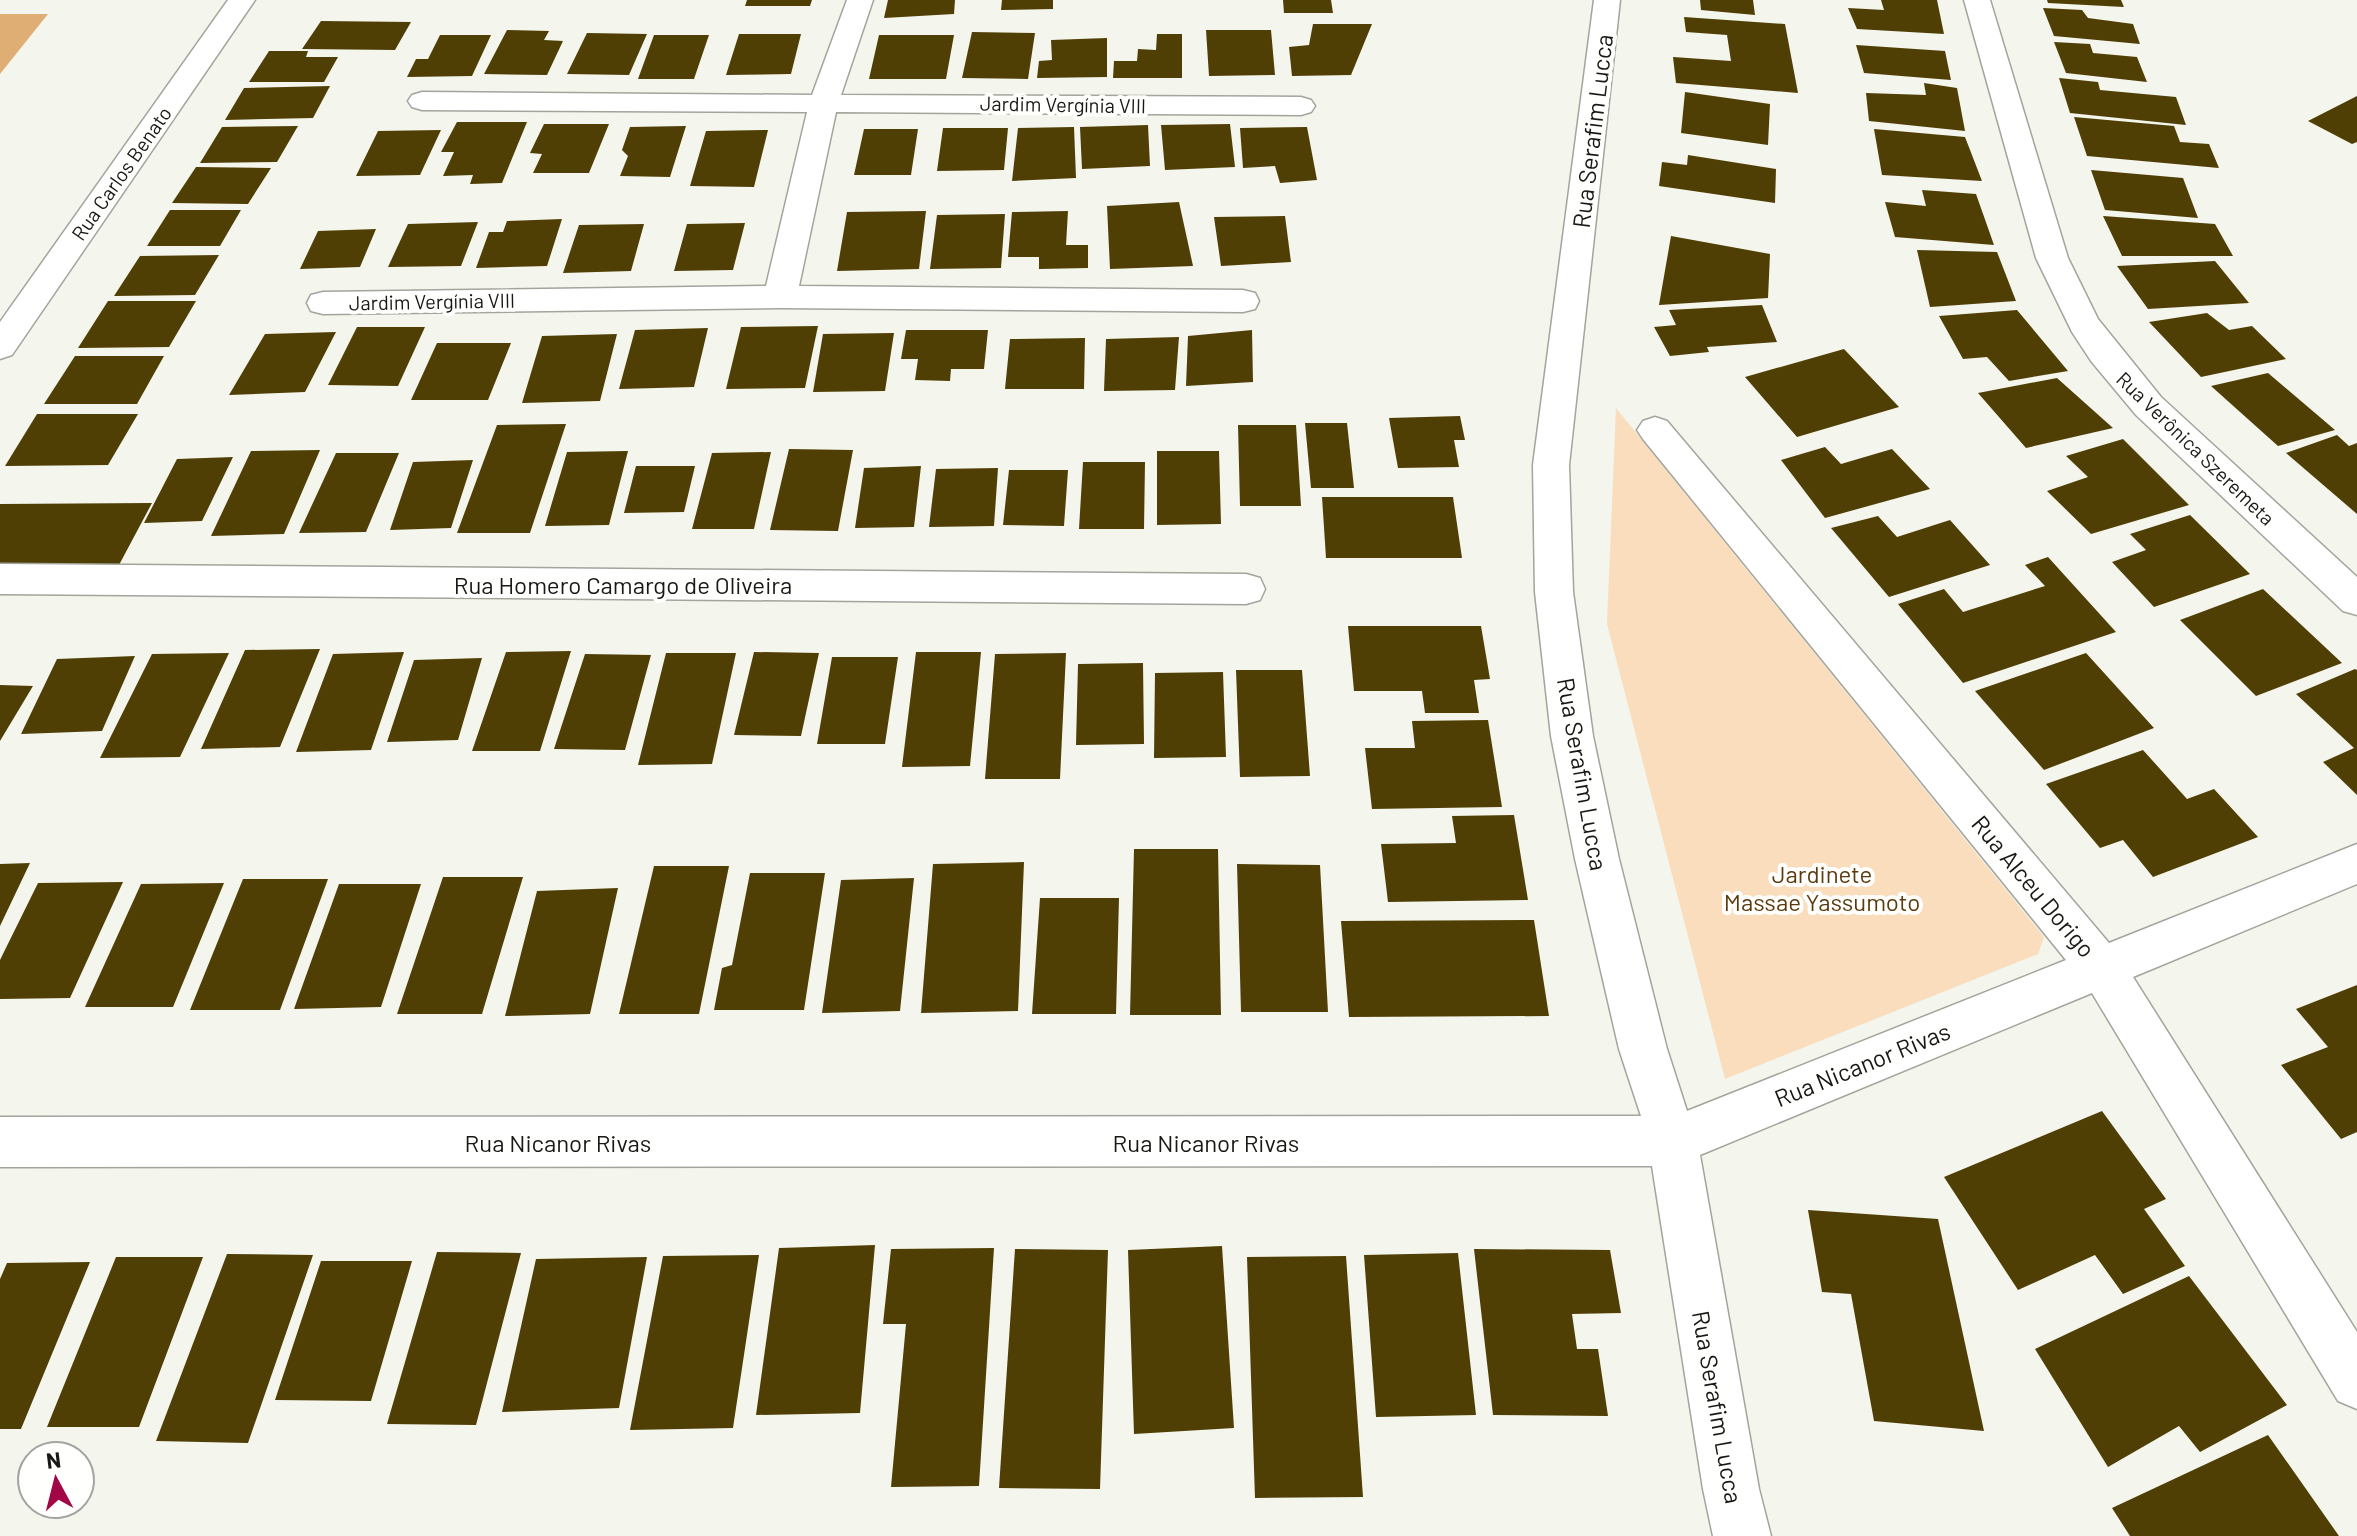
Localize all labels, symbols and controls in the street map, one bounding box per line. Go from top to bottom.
street label: Rua Serafim Lucca [1566,32,1618,230]
street label: Jardim Vergínia VIII [980,91,1146,117]
street label: Rua Carlos Benato [66,101,176,245]
street label: Jardim Vergínia VIII [349,288,515,314]
street label: Rua Verônica Szeremeta [2112,366,2280,530]
street label: Rua Homero Camargo de Oliveira [454,570,792,599]
street label: Rua Serafim Lucca [1552,675,1614,873]
street label: Rua Alceu Dorigo [1966,809,2102,963]
park label: Jardinete Massae Yassumoto [1724,859,1920,916]
street label: Rua Nicanor Rivas [1770,1016,1954,1112]
street label: Rua Nicanor Rivas [465,1128,651,1157]
street label: Rua Nicanor Rivas [1113,1128,1299,1157]
street label: Rua Serafim Lucca [1687,1308,1749,1506]
north arrow [16,1440,96,1520]
text: N [45,1445,62,1473]

